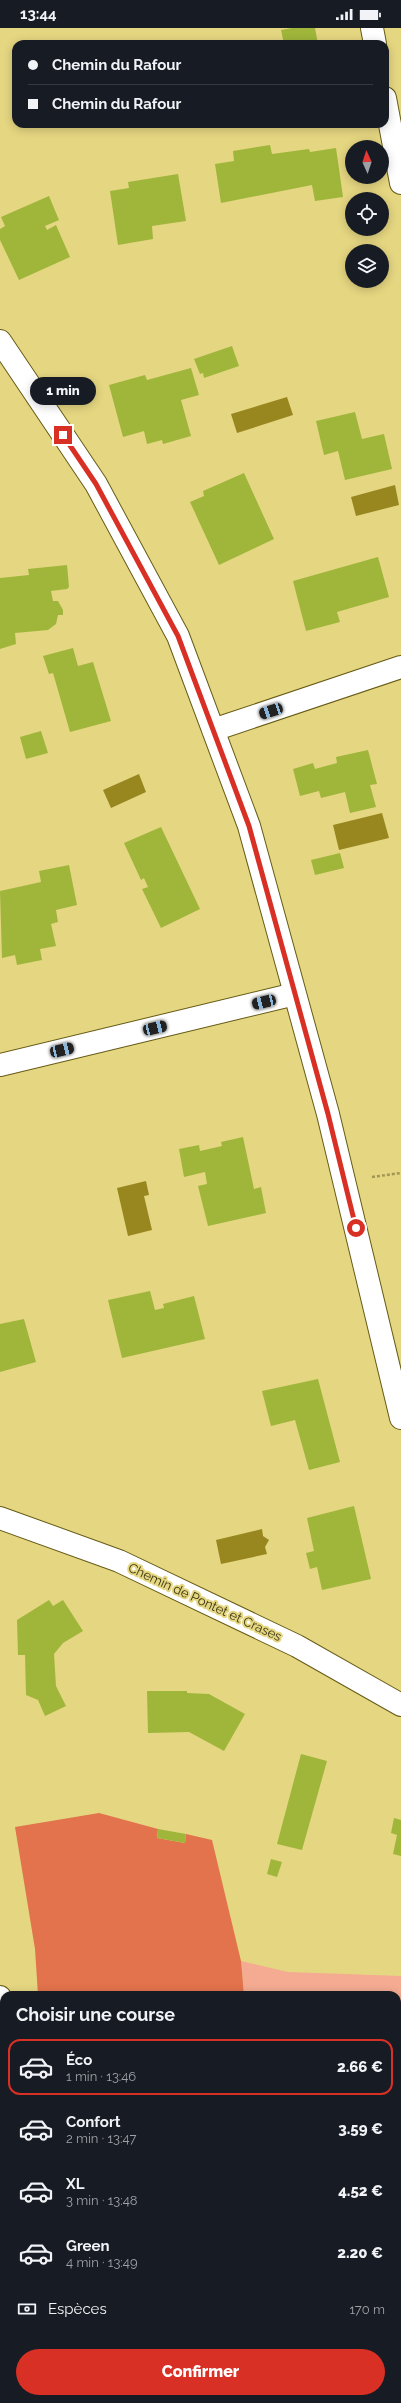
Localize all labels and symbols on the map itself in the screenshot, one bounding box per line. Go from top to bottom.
north arrow [345,140,389,184]
callout: 1 min [30,377,96,405]
route end [54,426,72,444]
car [258,702,284,720]
car [251,993,277,1011]
car [142,1019,168,1037]
car [49,1041,75,1059]
route start [347,1219,365,1237]
street label: Chemin de Pontet et Crases [126,1560,284,1644]

